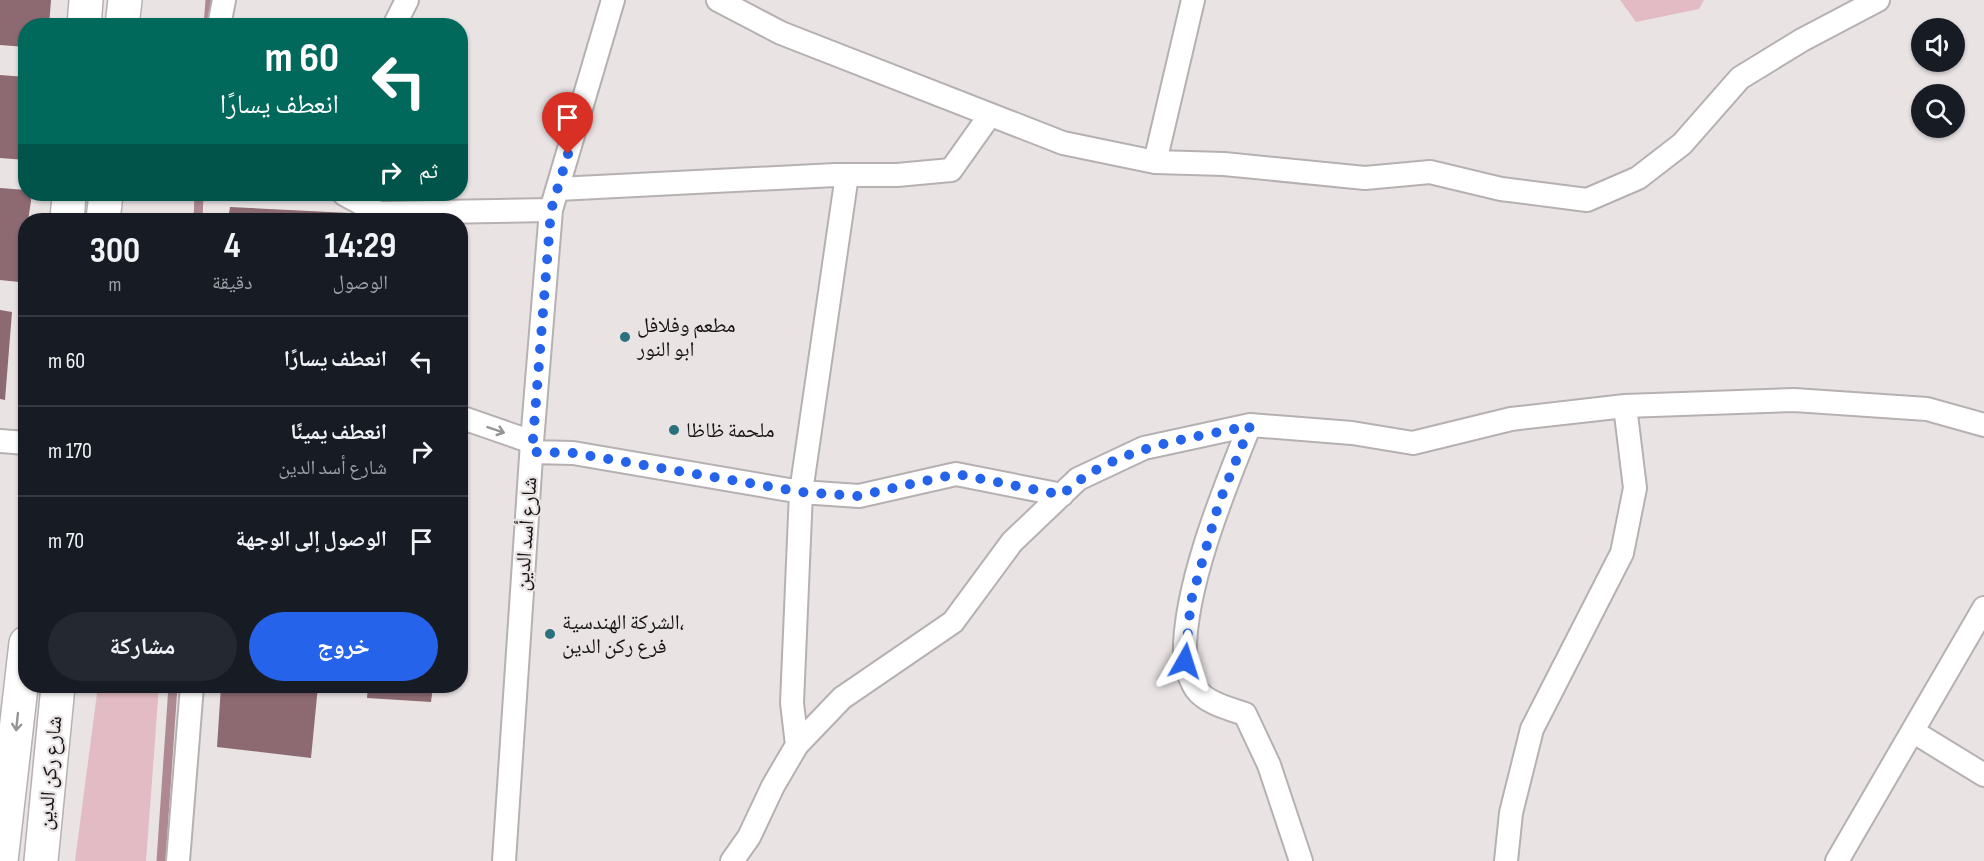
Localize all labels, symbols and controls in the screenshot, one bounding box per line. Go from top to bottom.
map controls [1911,18,1965,138]
button: sound [1911,18,1965,72]
text: 60 m [265,33,339,84]
icon: left [360,42,438,120]
button: search [1911,84,1965,138]
text: انعطف يسارًا [220,89,339,121]
pin [542,92,593,154]
icon: arrive [551,101,584,134]
icon: right [374,156,407,189]
text: ثم [419,158,438,185]
text: 4 [224,225,241,268]
text: 14:29 [324,225,396,268]
text: 300 [90,230,140,273]
text: دقيقة [212,271,253,295]
text: الوصول [333,271,388,295]
text: m [109,273,121,297]
place label: مطعم وفلافل ابو النور [636,313,736,362]
marker: مطعم وفلافل ابو النور [618,330,632,344]
icon: left [405,345,438,378]
text: انعطف يسارًا [284,346,387,373]
text: 60 m [48,348,85,375]
place label: ملحمة ظاظا [686,418,775,443]
text: انعطف يمينًا [290,419,387,446]
marker: ملحمة ظاظا [667,423,681,437]
one-way arrow [486,425,505,436]
icon: right [405,435,438,468]
text: 170 m [48,438,92,465]
text: شارع أسد الدين [278,456,387,480]
street label: شارع أسد الدين [509,476,542,592]
icon: arrive [405,525,438,558]
text: الوصول إلى الوجهة [235,526,387,553]
text: 70 m [48,528,84,555]
place label: الشركة الهندسية، فرع ركن الدين [562,610,684,659]
button: مشاركة [48,612,237,681]
button: خروج [249,612,438,681]
marker: الشركة الهندسية، فرع ركن الدين [543,627,557,641]
position arrow [1153,629,1217,693]
one-way arrow [11,711,22,731]
street label: شارع ركن الدين [33,715,67,831]

